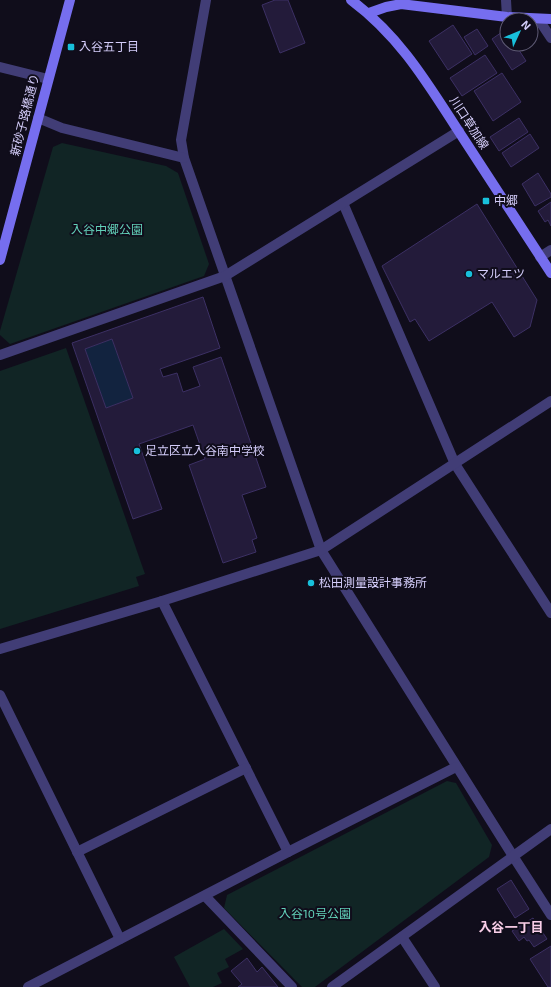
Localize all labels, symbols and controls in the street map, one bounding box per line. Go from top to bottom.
north arrow [499,12,539,52]
text: N [519,17,534,32]
place label: 入谷五丁目 [79,39,139,53]
marker: 入谷五丁目 [66,42,76,52]
street label: 新砂子路橋通り [7,72,41,157]
street label: 川口草加線 [448,93,492,151]
place label: 中郷 [494,193,518,207]
marker: 中郷 [481,196,491,206]
park label: 入谷中郷公園 [71,222,143,236]
place label: マルエツ [477,266,525,280]
marker: マルエツ [464,269,474,279]
place label: 足立区立入谷南中学校 [145,443,265,457]
marker: 足立区立入谷南中学校 [132,446,142,456]
place label: 松田測量設計事務所 [319,575,427,589]
marker: 松田測量設計事務所 [306,578,316,588]
park label: 入谷10号公園 [279,906,351,920]
district label: 入谷一丁目 [478,919,544,935]

